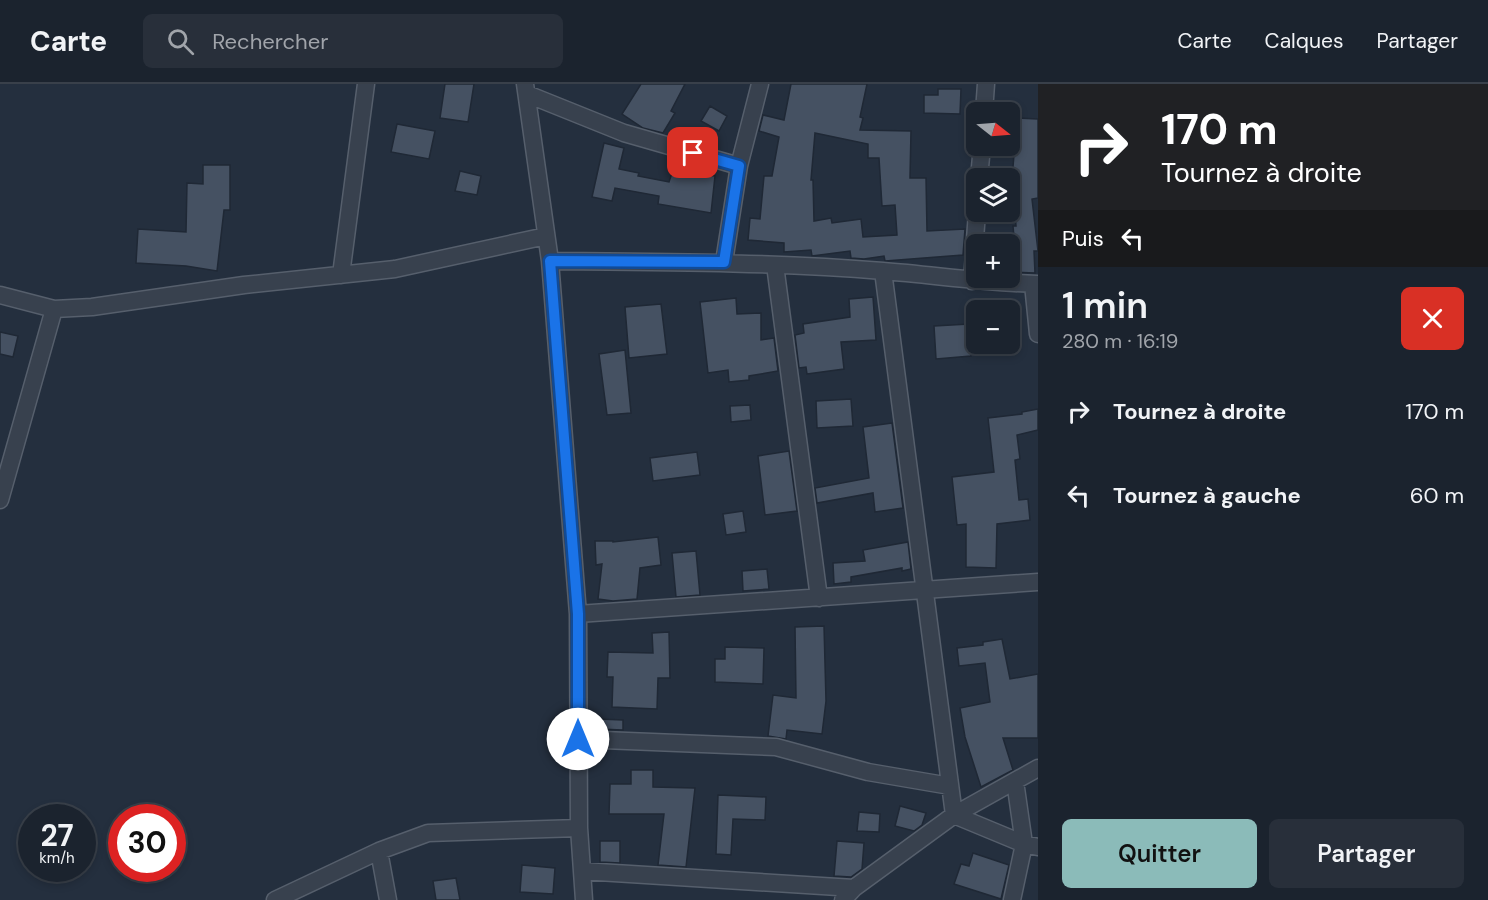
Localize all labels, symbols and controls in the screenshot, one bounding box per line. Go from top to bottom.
search box [143,14,563,68]
text: Carte [30,23,107,60]
icon: search [164,25,197,58]
text: Rechercher [212,27,328,56]
text: Carte [1177,27,1232,55]
text: Calques [1265,27,1343,55]
text: Partager [1376,27,1458,55]
north arrow [966,102,1020,156]
map controls [966,102,1020,354]
text: 170 m [1161,102,1278,157]
icon: right [1062,108,1140,186]
pin [667,127,718,178]
icon: arrive [676,136,709,169]
text: Tournez à droite [1161,155,1362,190]
button: layers [966,168,1020,222]
icon: left [1116,222,1149,255]
text: Puis [1062,224,1104,253]
button: + [966,234,1020,288]
text: 1 min [1062,282,1148,329]
button: close [1401,287,1464,350]
button: − [966,300,1020,354]
text: 280 m · 16:19 [1062,328,1178,354]
icon: right [1062,395,1095,428]
text: Tournez à droite [1113,397,1286,426]
text: 170 m [1405,397,1464,426]
icon: left [1062,479,1095,512]
text: Tournez à gauche [1113,481,1301,510]
text: 60 m [1410,481,1464,510]
position arrow [546,707,610,771]
speed limit sign: 30 [108,804,186,882]
text: 27 [40,816,74,855]
button: Quitter [1062,819,1257,888]
button: Partager [1269,819,1464,888]
text: km/h [39,848,75,868]

